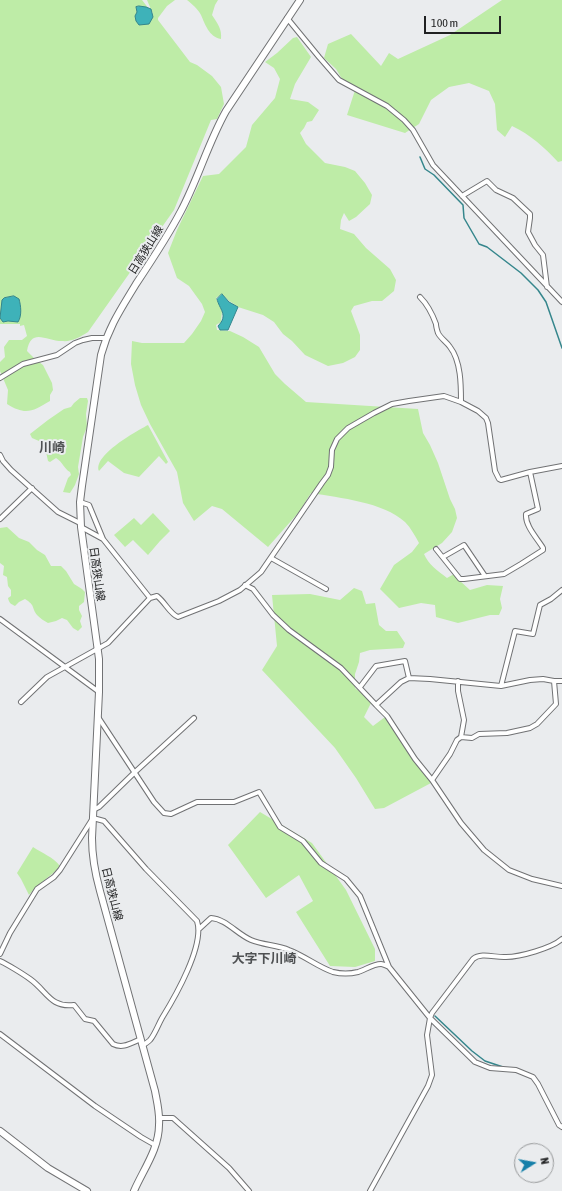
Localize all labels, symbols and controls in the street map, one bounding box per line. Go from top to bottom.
scale bar [426,8,503,34]
text: 100 m [431,16,458,30]
street label: 日高狭山線 [126,223,166,277]
district label: 川崎 [39,440,65,456]
street label: 日高狭山線 [87,546,107,602]
street label: 日高狭山線 [99,866,125,922]
district label: 大字下川崎 [232,951,296,967]
north arrow [514,1143,554,1183]
text: N [538,1157,551,1165]

